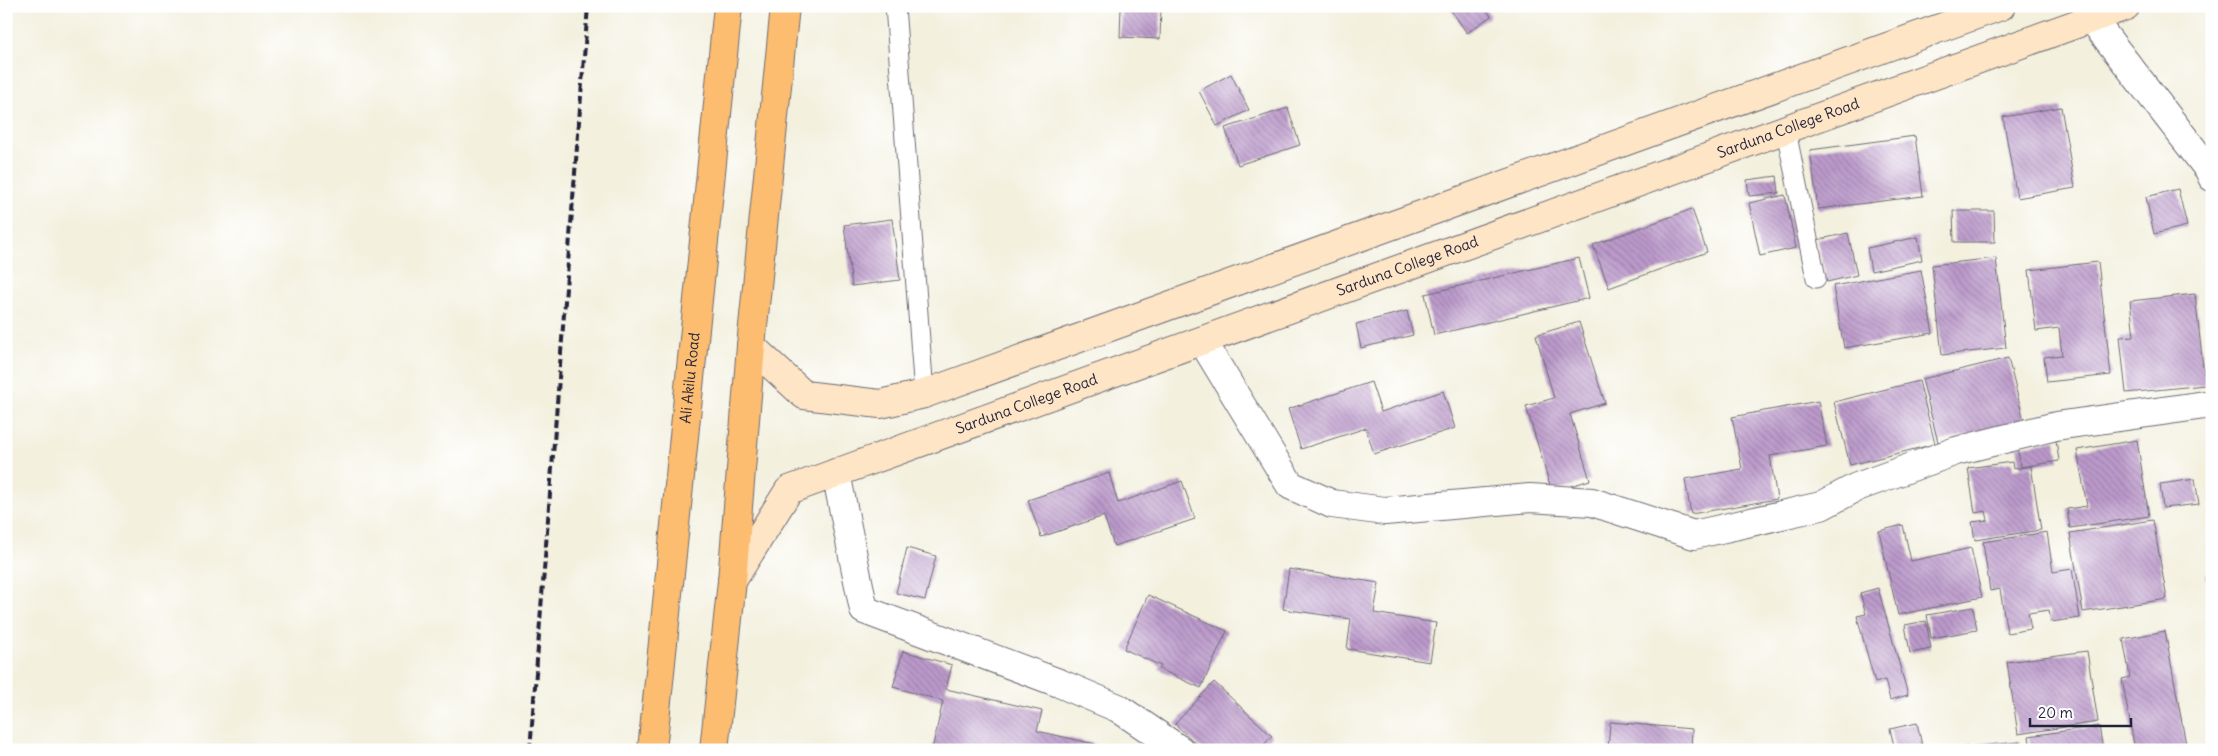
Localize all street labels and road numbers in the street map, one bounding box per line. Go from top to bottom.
street label: Sarduna College Road [1714,93,1862,162]
street label: Sarduna College Road [1334,231,1481,300]
street label: Ali Akilu Road [675,331,704,424]
street label: Sarduna College Road [953,369,1100,438]

